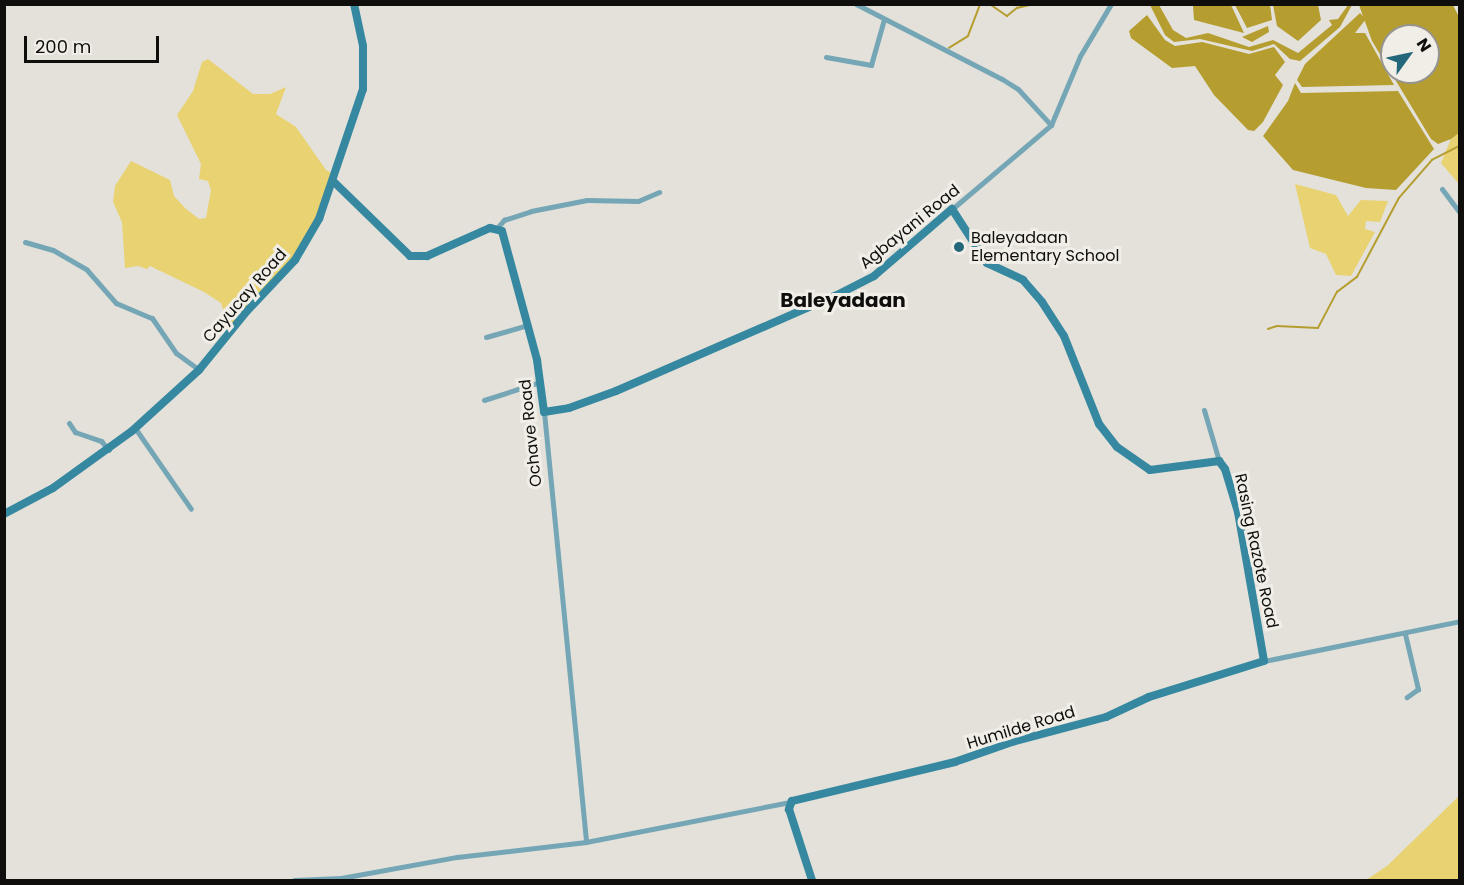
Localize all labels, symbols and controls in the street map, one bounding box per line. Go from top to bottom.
scale bar [27,24,162,62]
north arrow [1380,24,1440,84]
text: 200 m [35,34,91,59]
text: N [1411,34,1437,56]
street label: Agbayani Road [856,181,964,273]
place label: Baleyadaan Elementary School [971,228,1119,266]
marker: Baleyadaan Elementary School [952,240,966,254]
street label: Cayucay Road [199,245,291,347]
district label: Baleyadaan [780,288,906,312]
street label: Ochave Road [516,378,546,488]
street label: Rasing Razote Road [1230,472,1282,630]
street label: Humilde Road [965,702,1077,754]

